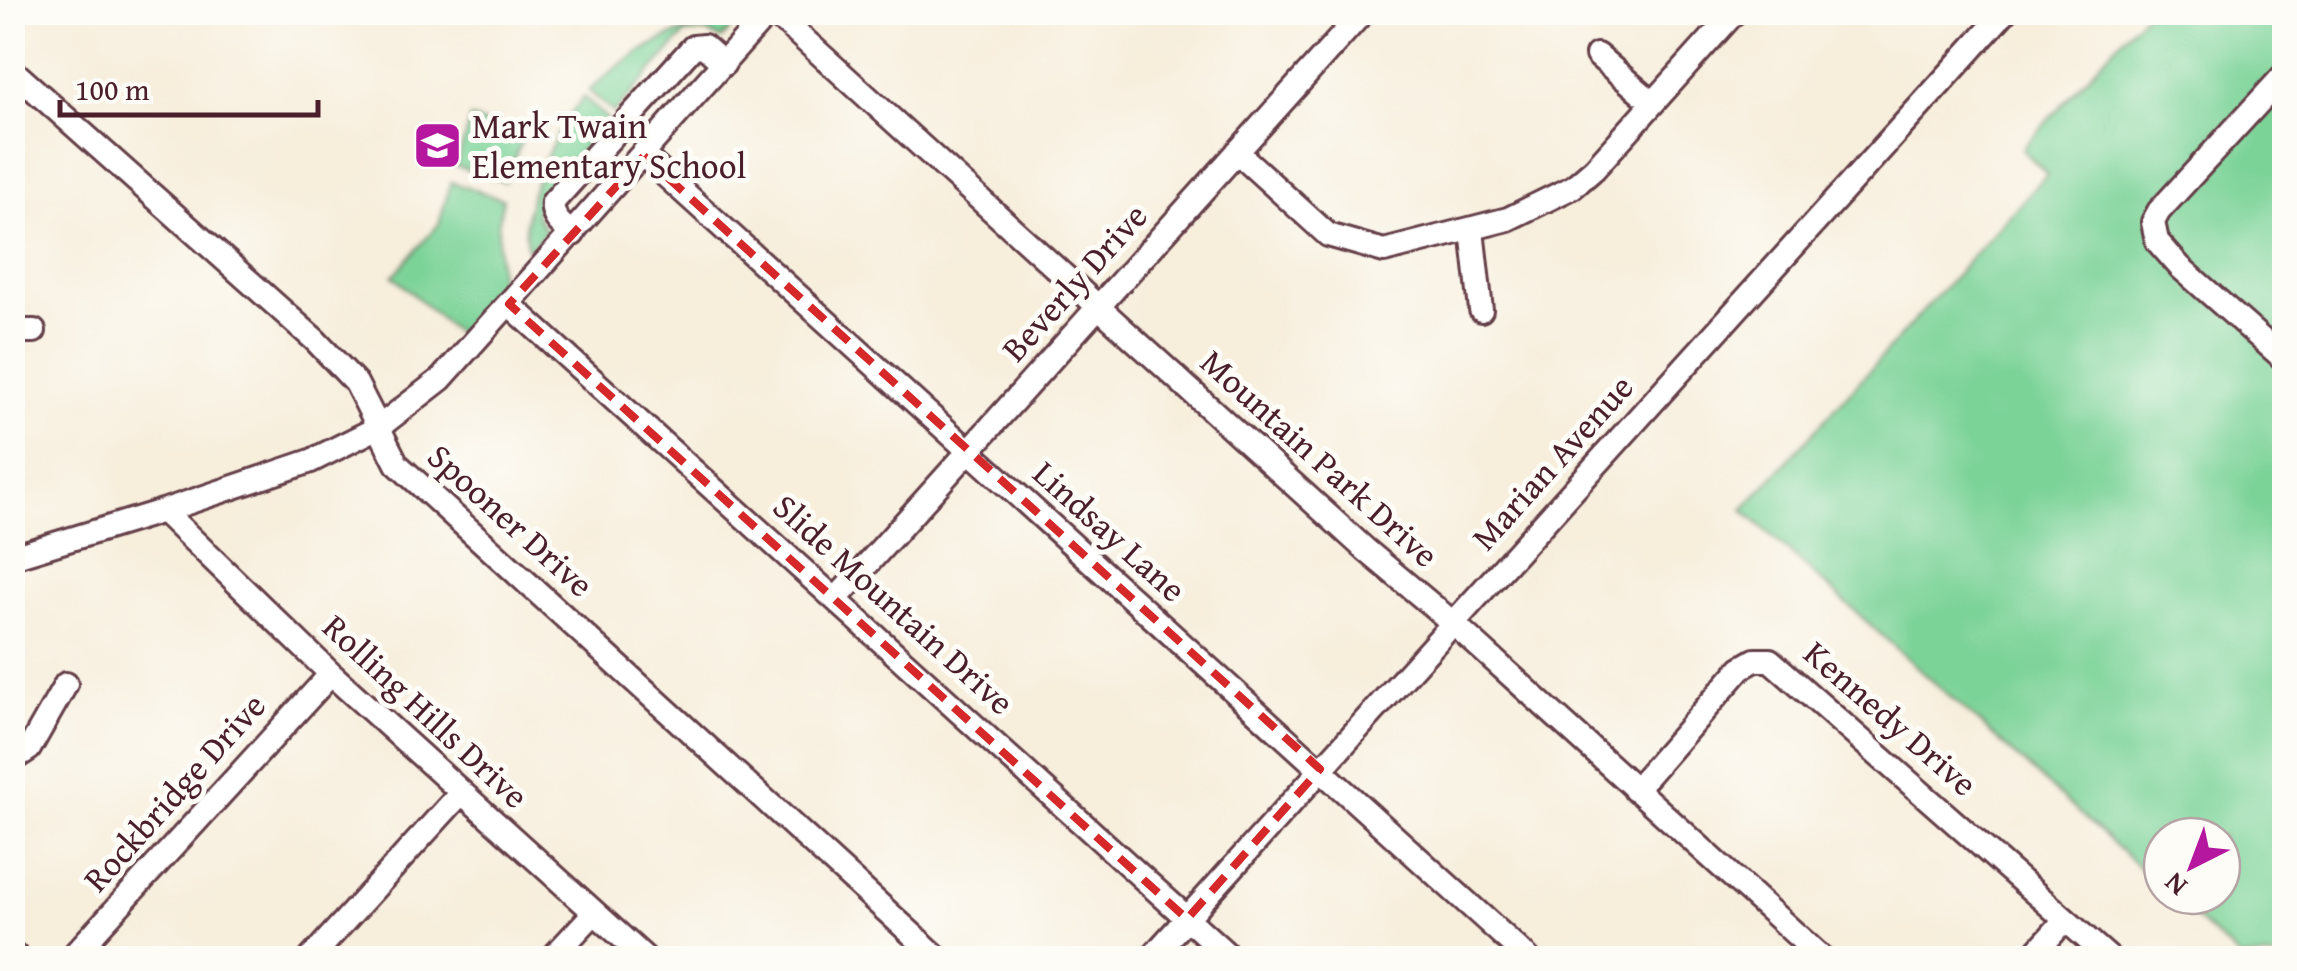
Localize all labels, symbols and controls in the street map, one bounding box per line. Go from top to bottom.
scale bar [60,55,318,117]
text: 100 m [75,67,150,111]
place label: Mark Twain Elementary School [472,100,747,191]
school or university icon: Mark Twain Elementary School [411,119,463,171]
street label: Beverly Drive [989,192,1159,372]
street label: Mountain Park Drive [1190,337,1450,579]
street label: Marian Avenue [1459,363,1645,561]
street label: Spooner Drive [416,431,606,609]
street label: Lindsay Lane [1022,448,1198,614]
street label: Slide Mountain Drive [762,482,1026,726]
street label: Rolling Hills Drive [312,602,540,820]
street label: Kennedy Drive [1793,628,1989,808]
street label: Rockbridge Drive [71,681,277,903]
north arrow [2142,816,2242,916]
text: N [2154,863,2196,906]

